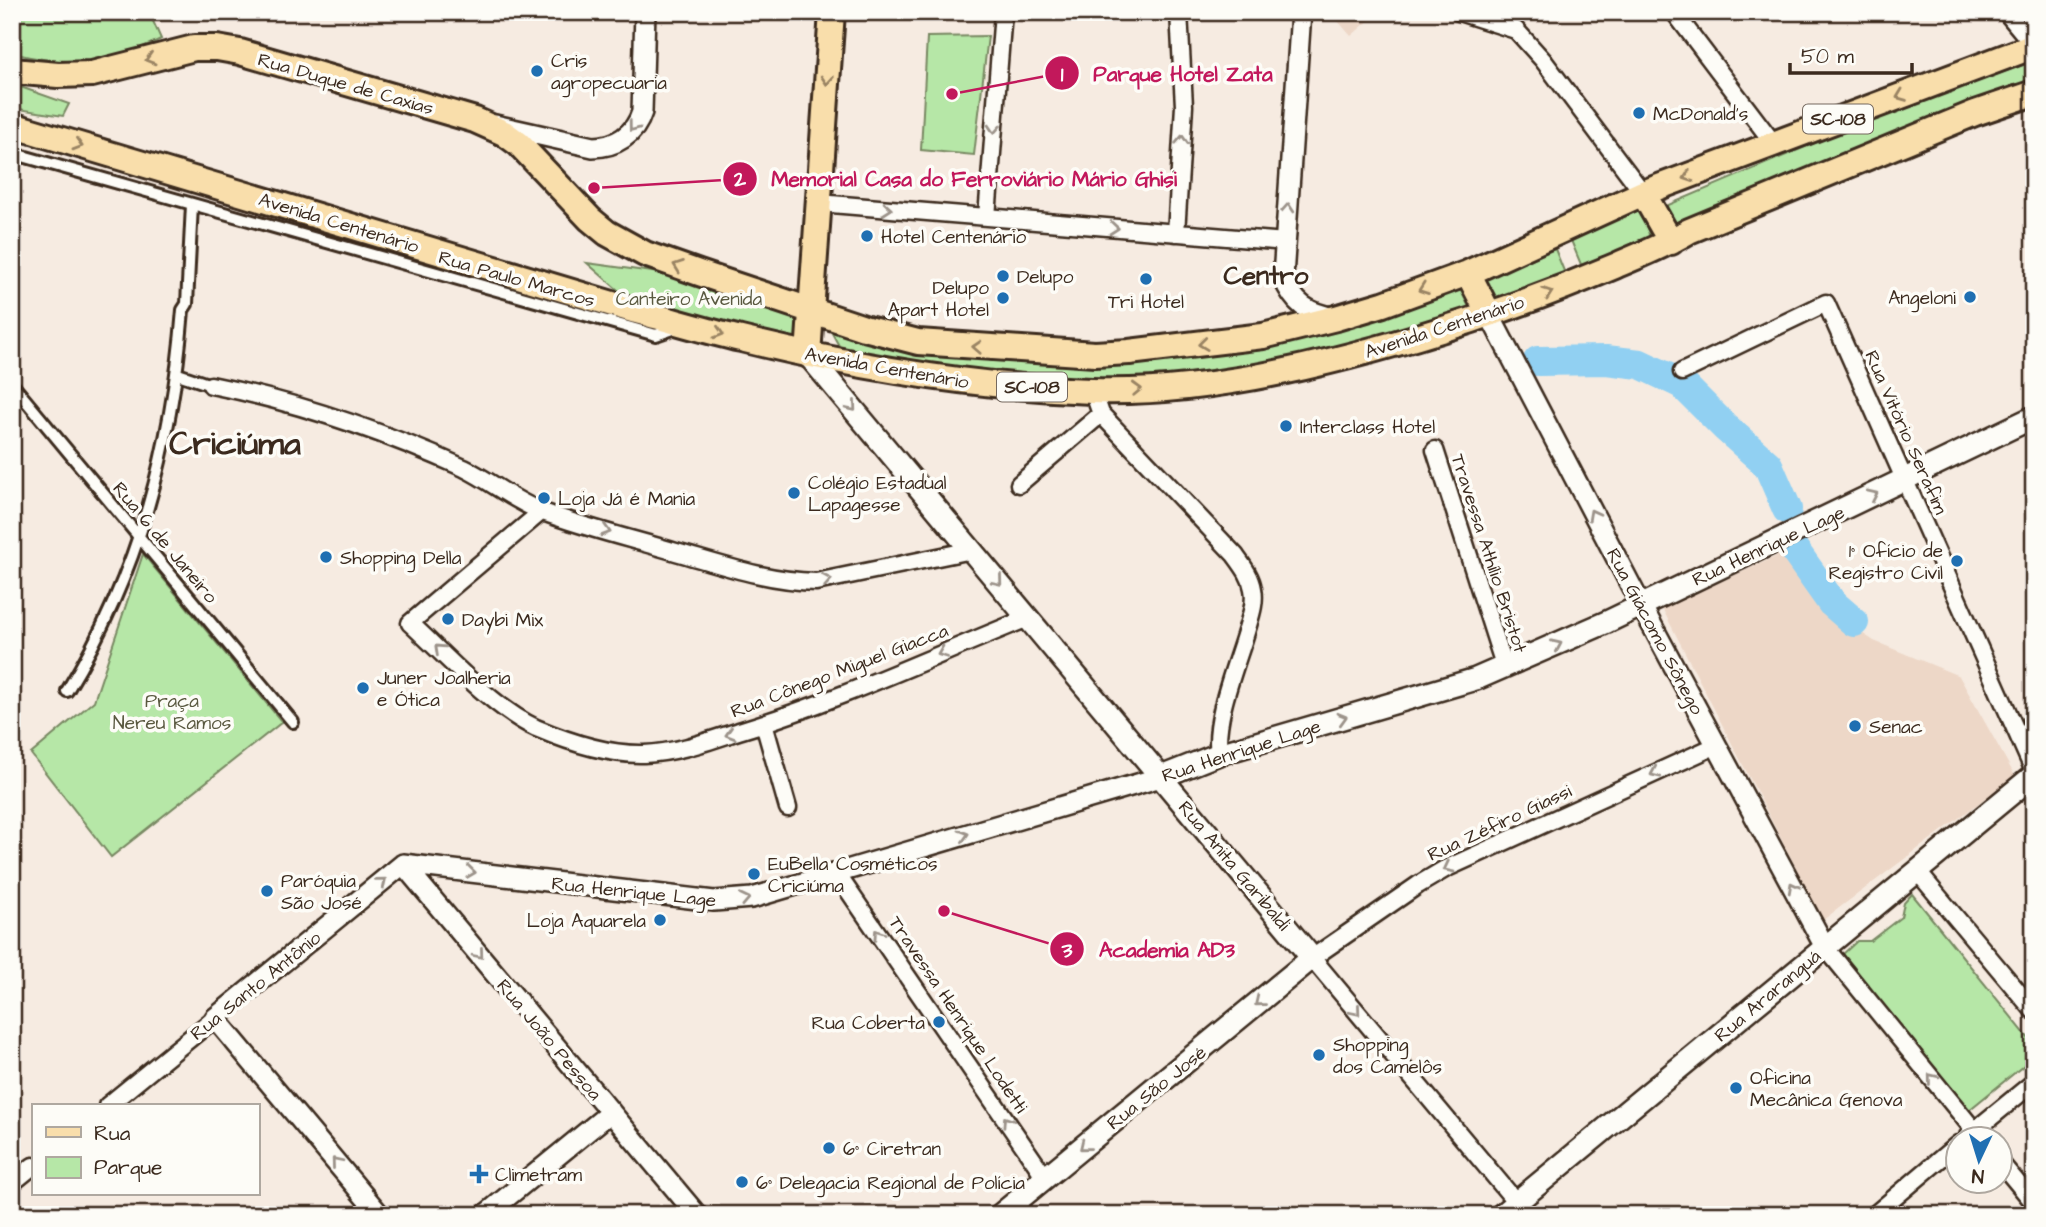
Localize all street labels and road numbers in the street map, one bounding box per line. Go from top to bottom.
street label: Rua Duque de Caxias [255,46,437,122]
road number: SC-108 [1803,104,1873,134]
street label: Avenida Centenário [255,186,422,261]
street label: Rua Paulo Marcos [435,244,598,315]
street label: Avenida Centenário [1361,289,1528,366]
street label: Avenida Centenário [803,341,971,396]
street label: Rua Vitório Serafim [1857,346,1954,519]
road number: SC-108 [997,372,1067,402]
street label: Travessa Athílio Bristot [1444,451,1534,656]
street label: Rua 6 de Janeiro [106,476,224,610]
street label: Rua Henrique Lage [1688,499,1850,594]
street label: Rua Giácomo Sônego [1598,544,1710,721]
street label: Rua Cônego Miguel Giacca [727,617,953,726]
street label: Rua Henrique Lage [1159,713,1325,791]
street label: Rua Zéfiro Giassi [1423,778,1576,869]
street label: Rua Anita Garibaldi [1171,795,1296,937]
street label: Rua Henrique Lage [550,870,717,916]
street label: Travessa Henrique Lodetti [882,911,1034,1119]
street label: Rua Santo Antônio [185,925,327,1047]
street label: Rua Araranguá [1709,943,1828,1050]
street label: Rua João Pessoa [490,973,608,1107]
street label: Rua São José [1101,1040,1213,1137]

